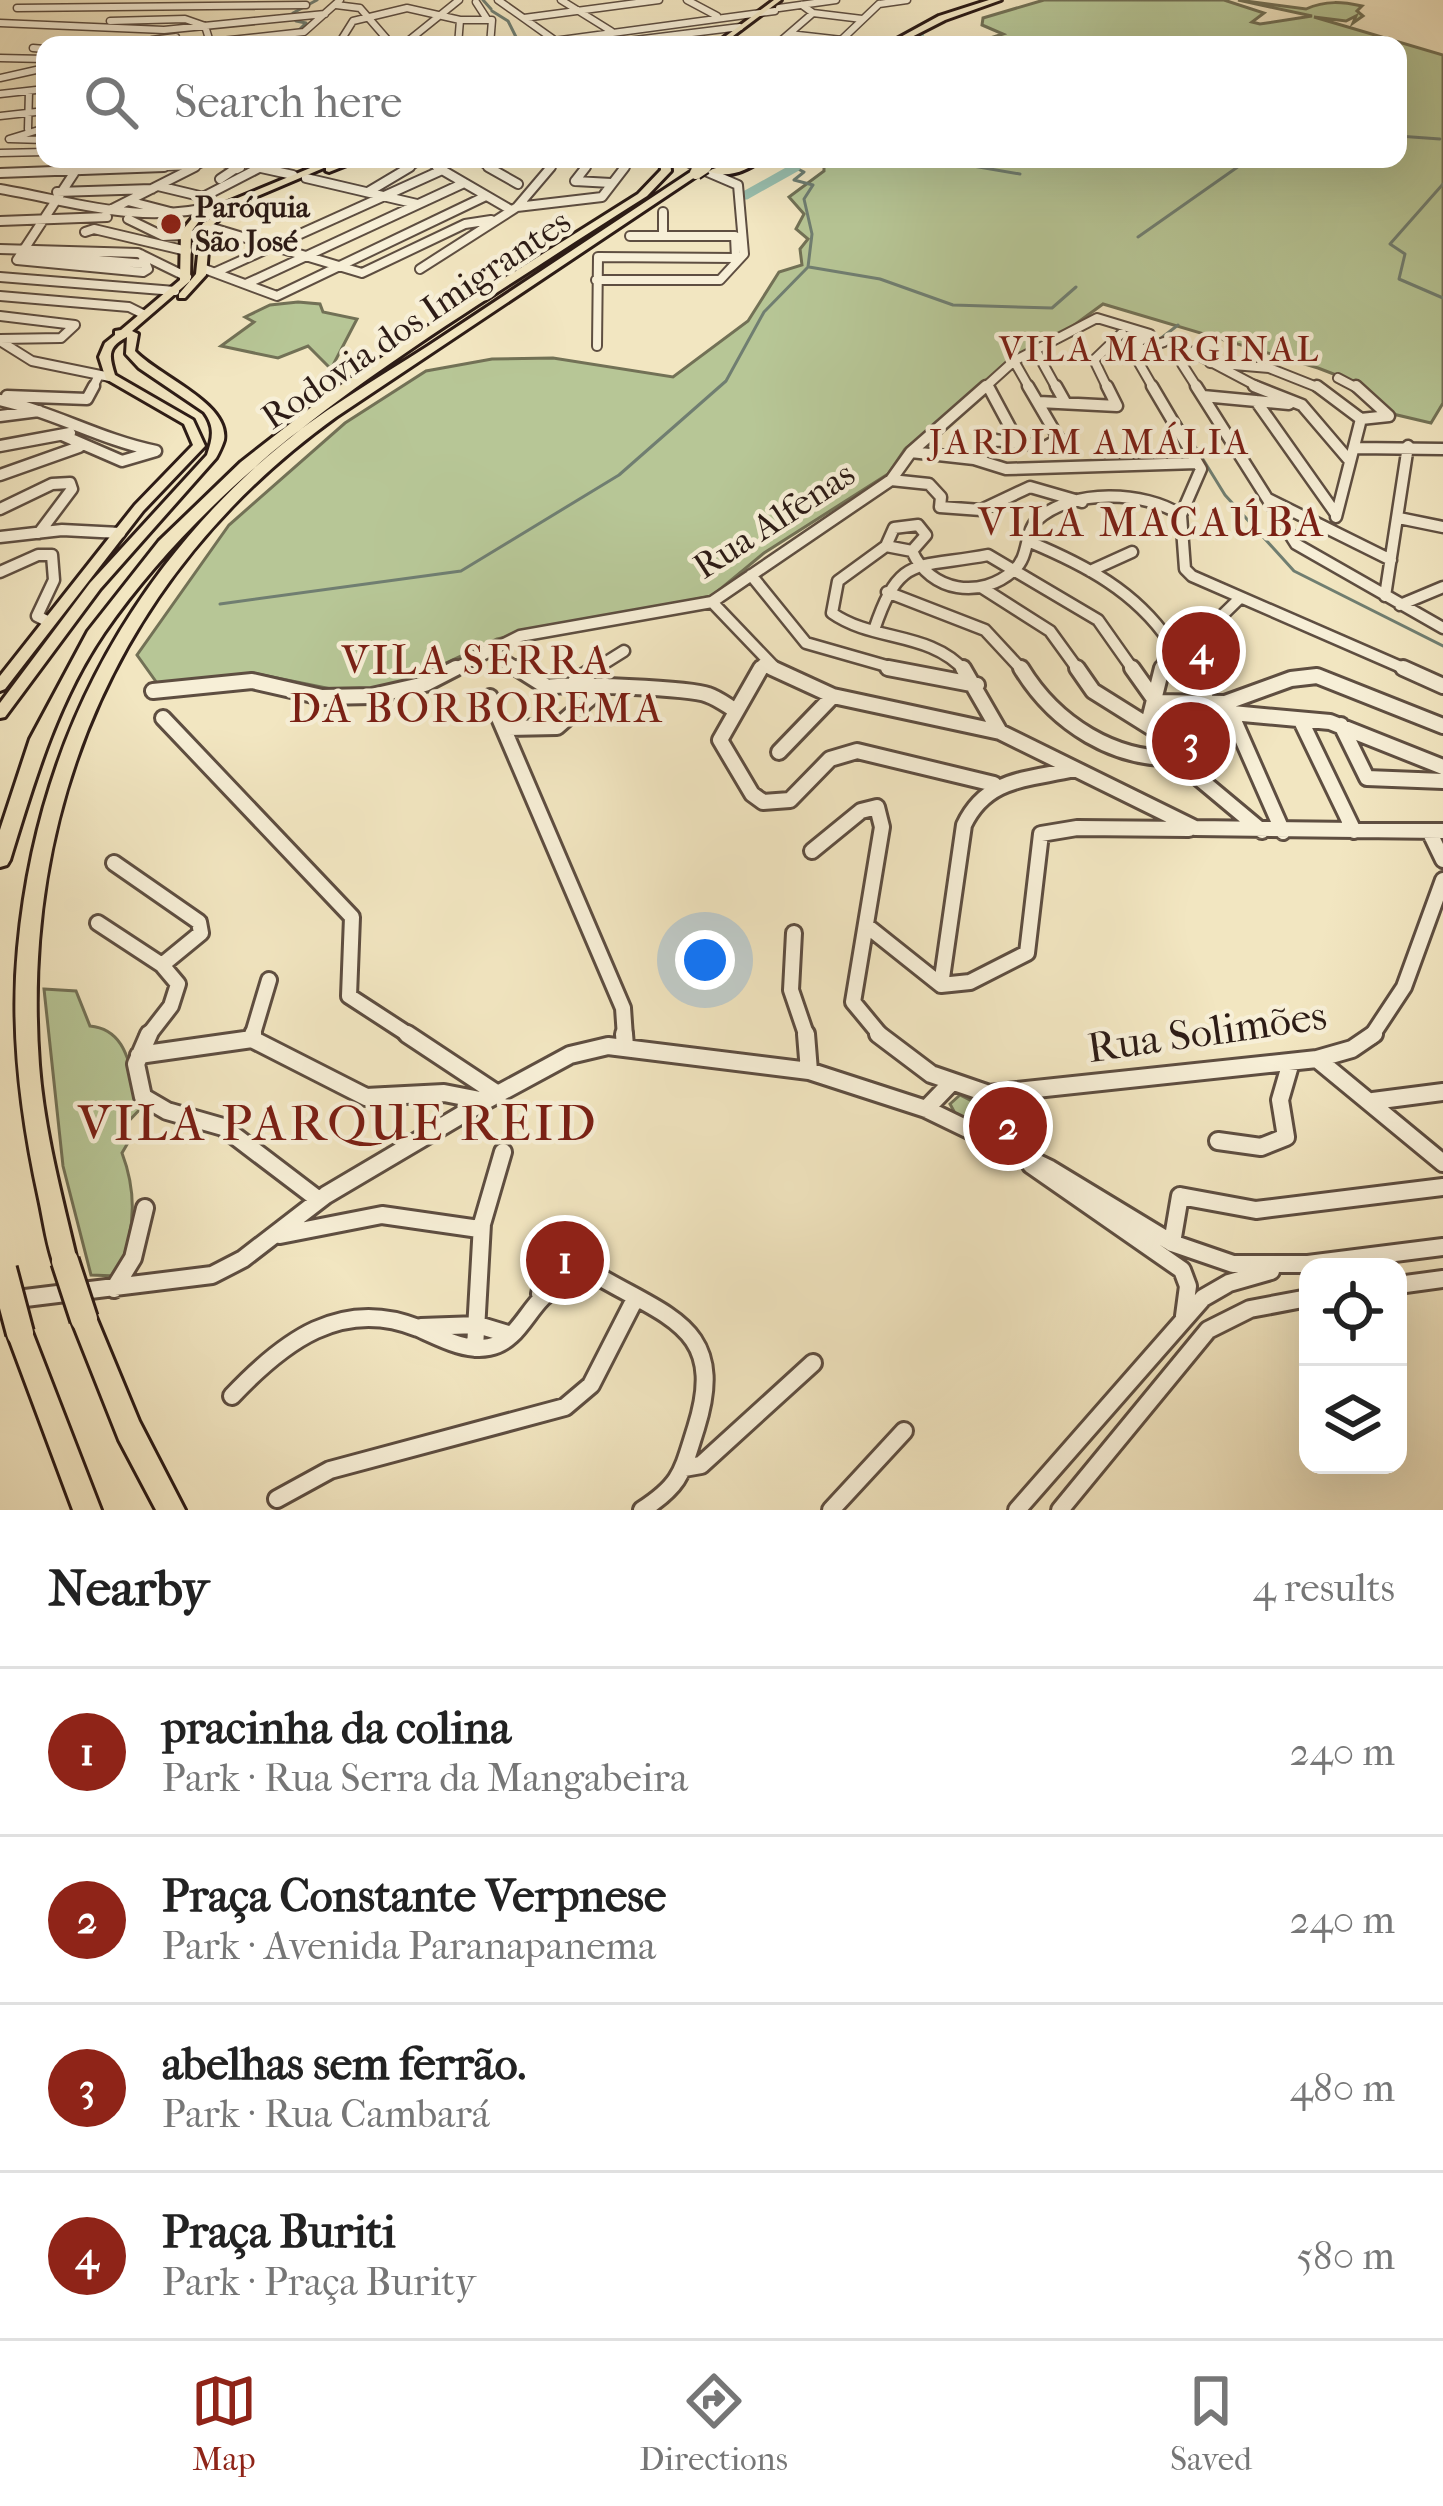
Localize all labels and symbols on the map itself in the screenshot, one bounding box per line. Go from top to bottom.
place label: Paróquia São José [195,190,311,259]
street label: Rodovia dos Imigrantes [254,200,578,438]
marker: Paróquia São José [158,211,184,237]
district label: VILA MARGINAL [998,328,1321,370]
district label: JARDIM AMÁLIA [926,421,1251,463]
street label: Rua Alfenas [686,452,862,588]
district label: VILA MACAÚBA [977,498,1326,547]
pin: 4 [1162,606,1240,696]
district label: VILA SERRA DA BORBOREMA [289,636,665,733]
pin: 3 [1152,696,1230,786]
your location [675,930,735,990]
street label: Rua Solimões [1084,991,1330,1073]
pin: 2 [969,1081,1047,1171]
district label: VILA PARQUE REID [76,1093,599,1153]
pin: 1 [526,1215,604,1305]

